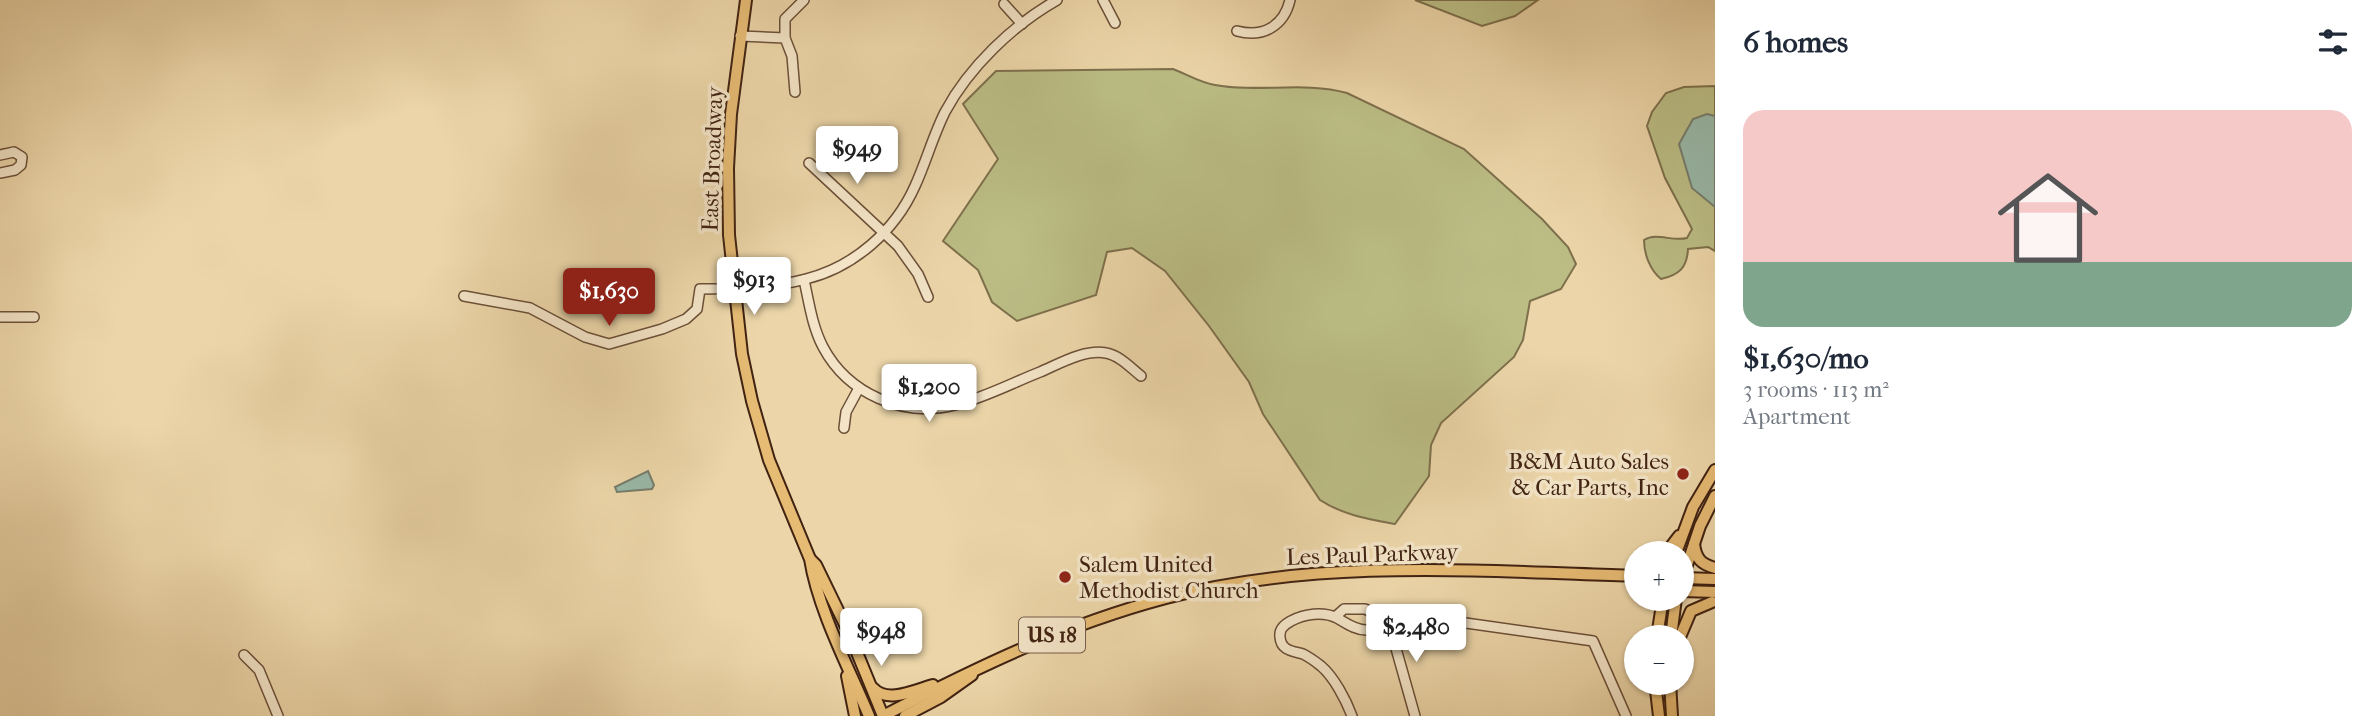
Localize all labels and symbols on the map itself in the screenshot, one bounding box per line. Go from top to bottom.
street label: East Broadway [696,85,729,232]
pin: $949 [816,127,898,186]
pin: $913 [713,258,795,317]
pin: $1,630 [552,268,666,328]
pin: $1,200 [872,364,986,424]
place label: B&M Auto Sales & Car Parts, Inc [1508,448,1669,501]
marker: B&M Auto Sales & Car Parts, Inc [1675,466,1691,482]
street label: Les Paul Parkway [1285,538,1459,571]
place label: Salem United Methodist Church [1079,551,1259,604]
marker: Salem United Methodist Church [1057,569,1073,585]
pin: $2,480 [1359,604,1473,664]
pin: $948 [840,608,922,668]
road number: US 18 [1019,618,1085,652]

